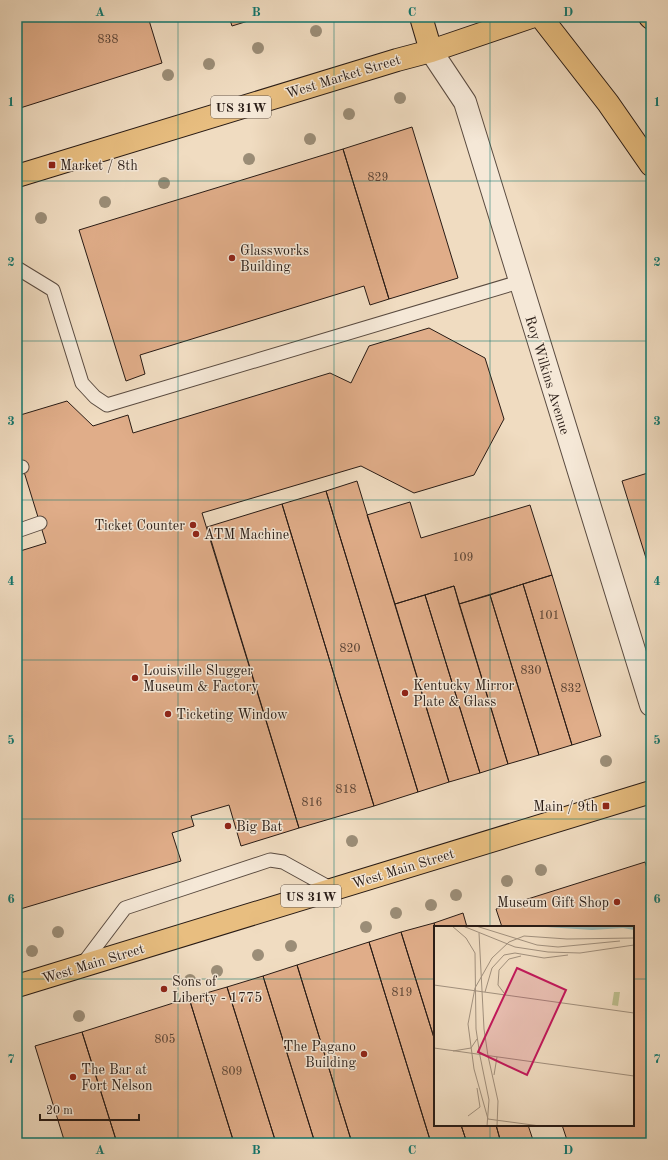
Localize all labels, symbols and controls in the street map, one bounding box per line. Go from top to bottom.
text: A [95,6,105,19]
text: B [251,6,261,19]
text: C [408,6,416,19]
text: D [563,6,573,19]
house number: 838 [98,34,118,46]
street label: West Market Street [284,53,402,101]
text: 1 [7,96,15,109]
road number: US 31W [211,96,271,118]
text: 1 [653,96,661,109]
place label: Market / 8th [60,159,138,173]
marker: Market / 8th [47,160,57,170]
house number: 829 [368,172,388,184]
place label: Glassworks Building [240,244,309,274]
marker: Glassworks Building [227,253,237,263]
text: 2 [7,256,15,269]
text: 2 [653,256,661,269]
street label: Roy Wilkins Avenue [522,314,572,436]
text: 3 [7,415,15,428]
text: 3 [653,415,661,428]
place label: Ticket Counter [94,519,185,533]
marker: Ticket Counter [188,520,198,530]
place label: ATM Machine [204,528,289,542]
marker: ATM Machine [191,529,201,539]
house number: 109 [453,552,473,564]
text: 4 [7,575,15,588]
text: 4 [653,575,661,588]
house number: 101 [539,610,559,622]
house number: 820 [340,643,360,655]
place label: Louisville Slugger Museum & Factory [143,664,259,694]
house number: 830 [521,665,541,677]
marker: Louisville Slugger Museum & Factory [130,673,140,683]
place label: Kentucky Mirror Plate & Glass [413,679,515,709]
house number: 832 [561,683,581,695]
marker: Kentucky Mirror Plate & Glass [400,688,410,698]
place label: Ticketing Window [176,708,288,722]
marker: Ticketing Window [163,709,173,719]
text: 5 [7,734,15,747]
text: 5 [653,734,661,747]
house number: 818 [336,784,356,796]
house number: 816 [302,797,322,809]
place label: Main / 9th [533,800,598,814]
marker: Main / 9th [601,801,611,811]
place label: Big Bat [236,820,282,834]
marker: Big Bat [223,821,233,831]
street label: West Main Street [351,847,456,891]
road number: US 31W [281,885,341,907]
text: 6 [7,893,15,906]
text: 6 [653,893,661,906]
place label: Museum Gift Shop [497,896,609,910]
marker: Museum Gift Shop [612,897,622,907]
inset map [434,926,634,1126]
street label: West Main Street [41,942,146,986]
place label: Sons of Liberty - 1775 [172,975,262,1005]
marker: Sons of Liberty - 1775 [159,984,169,994]
house number: 819 [392,987,412,999]
house number: 805 [155,1033,175,1046]
place label: The Pagano Building [283,1040,356,1070]
marker: The Pagano Building [359,1049,369,1059]
text: 7 [7,1053,15,1066]
text: 7 [653,1053,661,1066]
place label: The Bar at Fort Nelson [81,1063,153,1093]
house number: 809 [222,1066,242,1078]
marker: The Bar at Fort Nelson [68,1072,78,1082]
scale bar [40,1096,139,1122]
text: 20 m [46,1105,73,1117]
text: A [95,1144,105,1157]
text: B [251,1144,261,1157]
text: C [408,1144,416,1157]
text: D [563,1144,573,1157]

